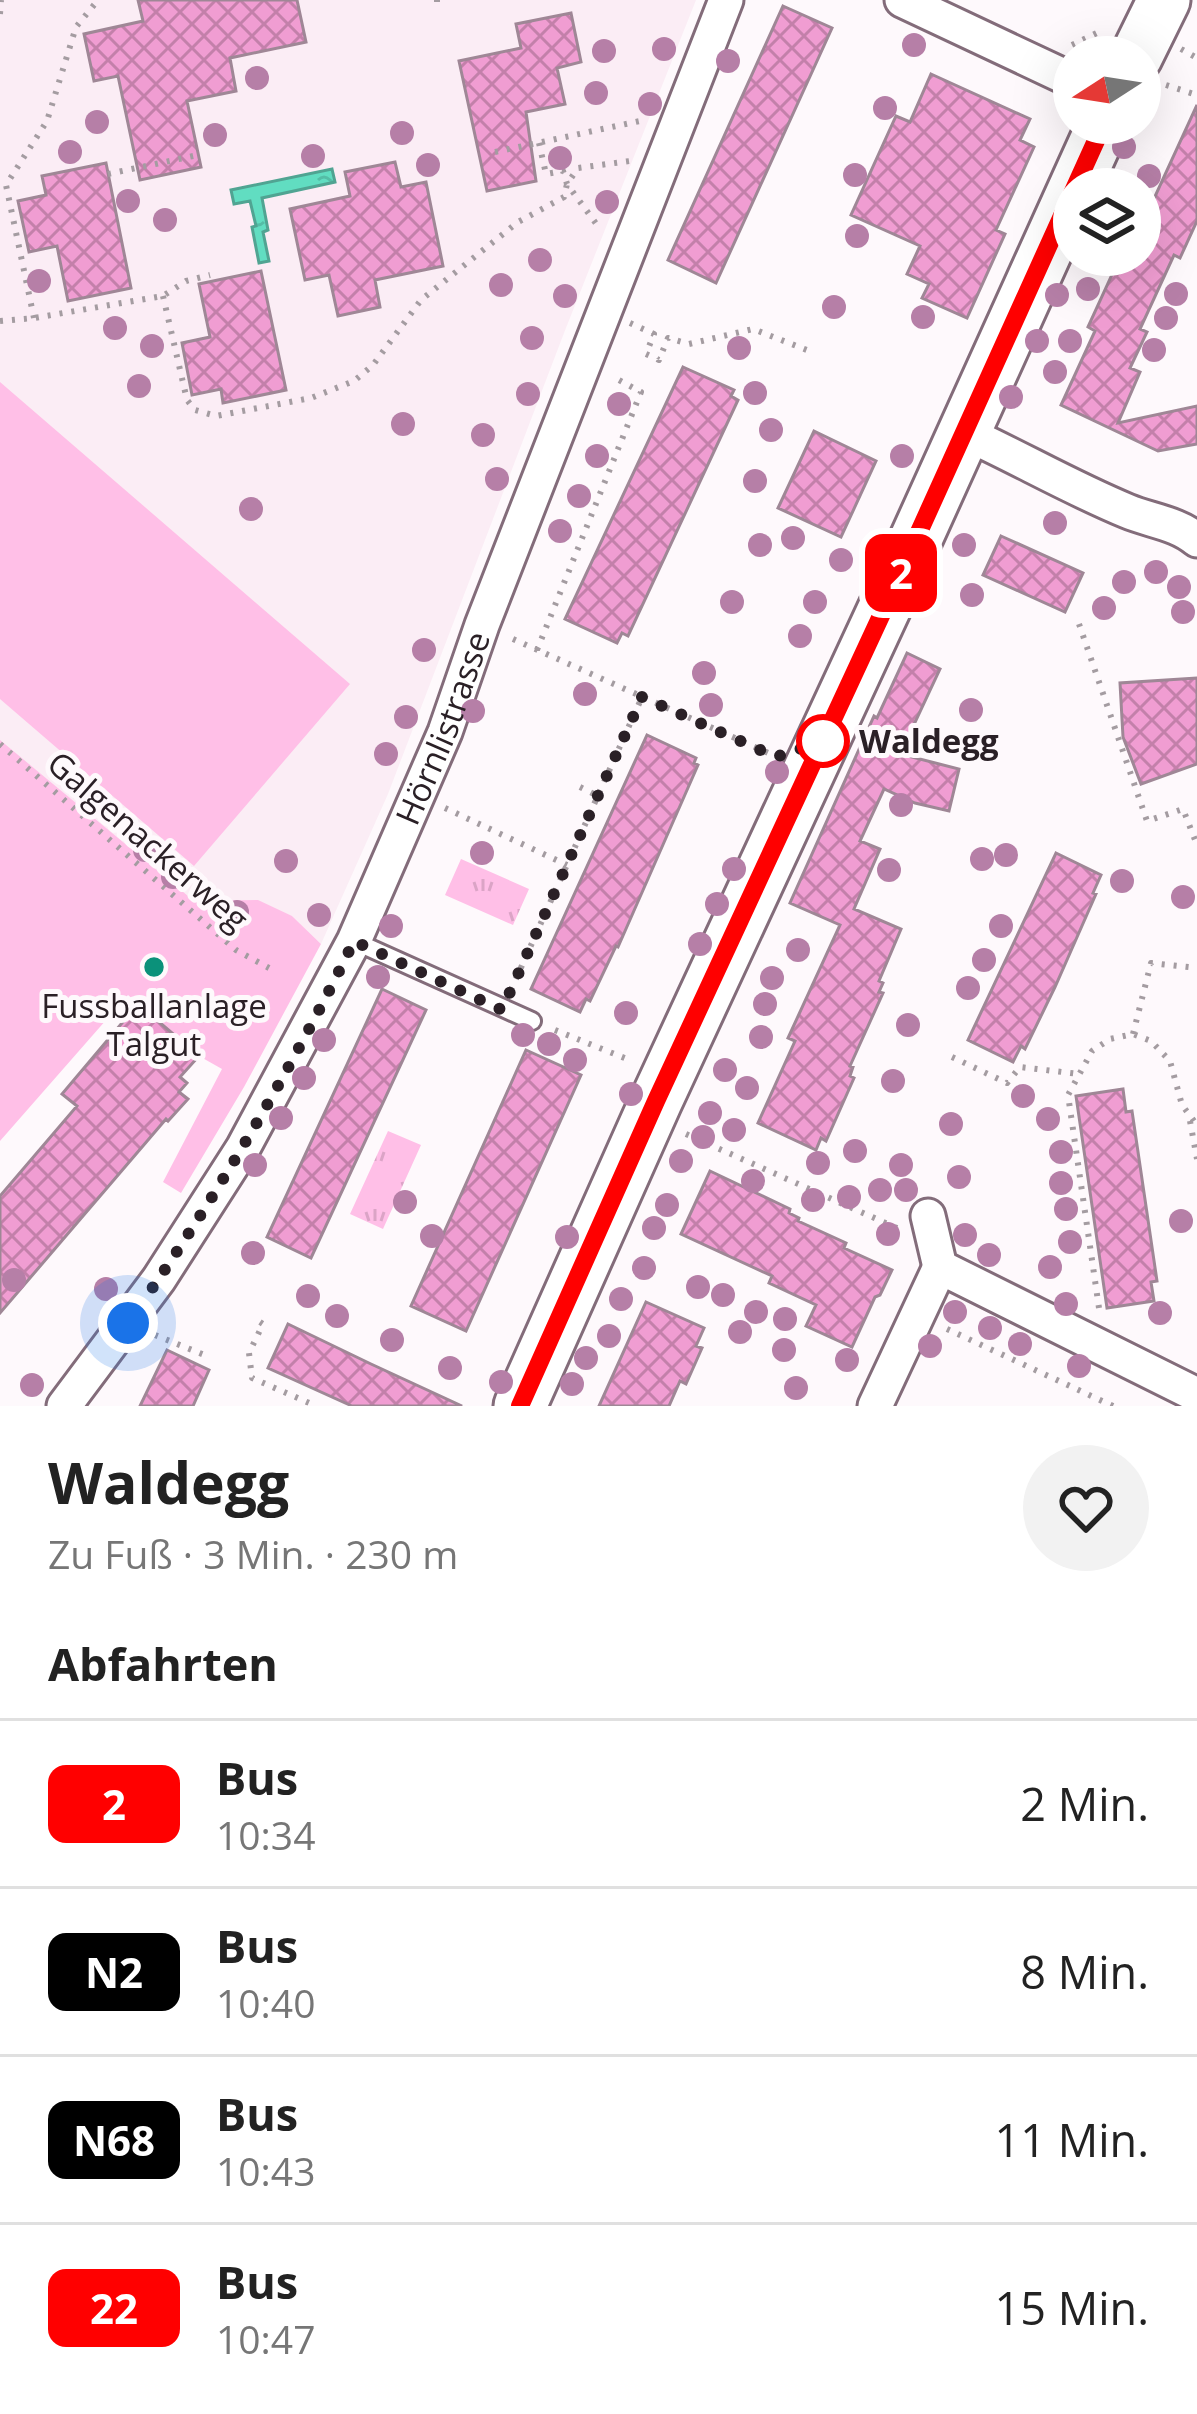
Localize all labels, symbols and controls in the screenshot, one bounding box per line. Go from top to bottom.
north arrow [1053,36,1161,144]
map controls [1053,36,1161,276]
button: layers [1053,168,1161,276]
line badge: 2 [862,534,940,612]
text: 2 [889,544,913,601]
street label: Hörnlistrasse [384,625,500,832]
marker: Waldegg [798,716,848,766]
place label: Waldegg [859,718,999,763]
street label: Galgenackerweg [38,741,259,941]
marker: Fussballanlage Talgut [141,954,167,980]
place label: Fussballanlage Talgut [41,983,267,1066]
your location [98,1293,158,1353]
text: Waldegg [48,1443,289,1521]
button: heart [1023,1445,1149,1571]
text: Zu Fuß · 3 Min. · 230 m [48,1527,458,1580]
text: Abfahrten [48,1633,278,1694]
text: Bus [216,1747,298,1808]
text: 2 Min. [1020,1773,1149,1834]
text: 2 [102,1775,126,1832]
text: 10:34 [216,1808,315,1861]
text: Bus [216,1915,298,1976]
text: 8 Min. [1020,1941,1149,2002]
text: N2 [85,1943,143,2000]
text: 10:40 [216,1976,315,2029]
text: Bus [216,2083,298,2144]
text: 11 Min. [995,2109,1149,2170]
text: N68 [73,2111,155,2168]
text: 10:43 [216,2144,315,2197]
text: Bus [216,2251,298,2312]
text: 15 Min. [995,2277,1149,2338]
text: 22 [90,2279,138,2336]
text: 10:47 [216,2312,315,2365]

